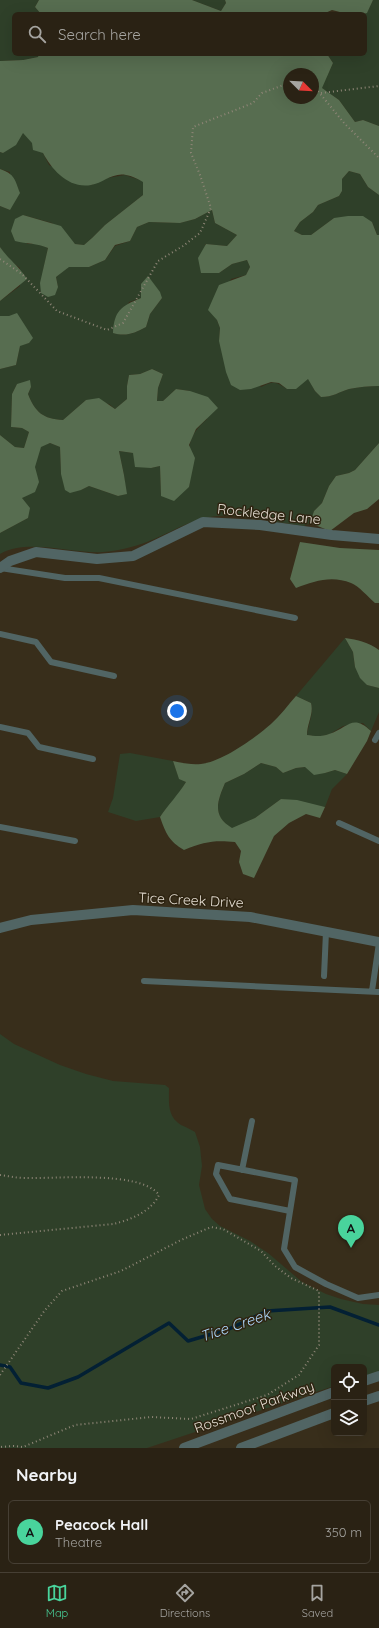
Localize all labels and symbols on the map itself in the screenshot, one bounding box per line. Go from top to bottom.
north arrow [283,68,319,104]
street label: Rockledge Lane [216,500,322,528]
your location [167,701,187,721]
street label: Tice Creek Drive [138,888,244,912]
pin: A [338,1215,364,1248]
water label: Tice Creek [197,1304,274,1346]
street label: Rossmoor Parkway [192,1377,316,1437]

